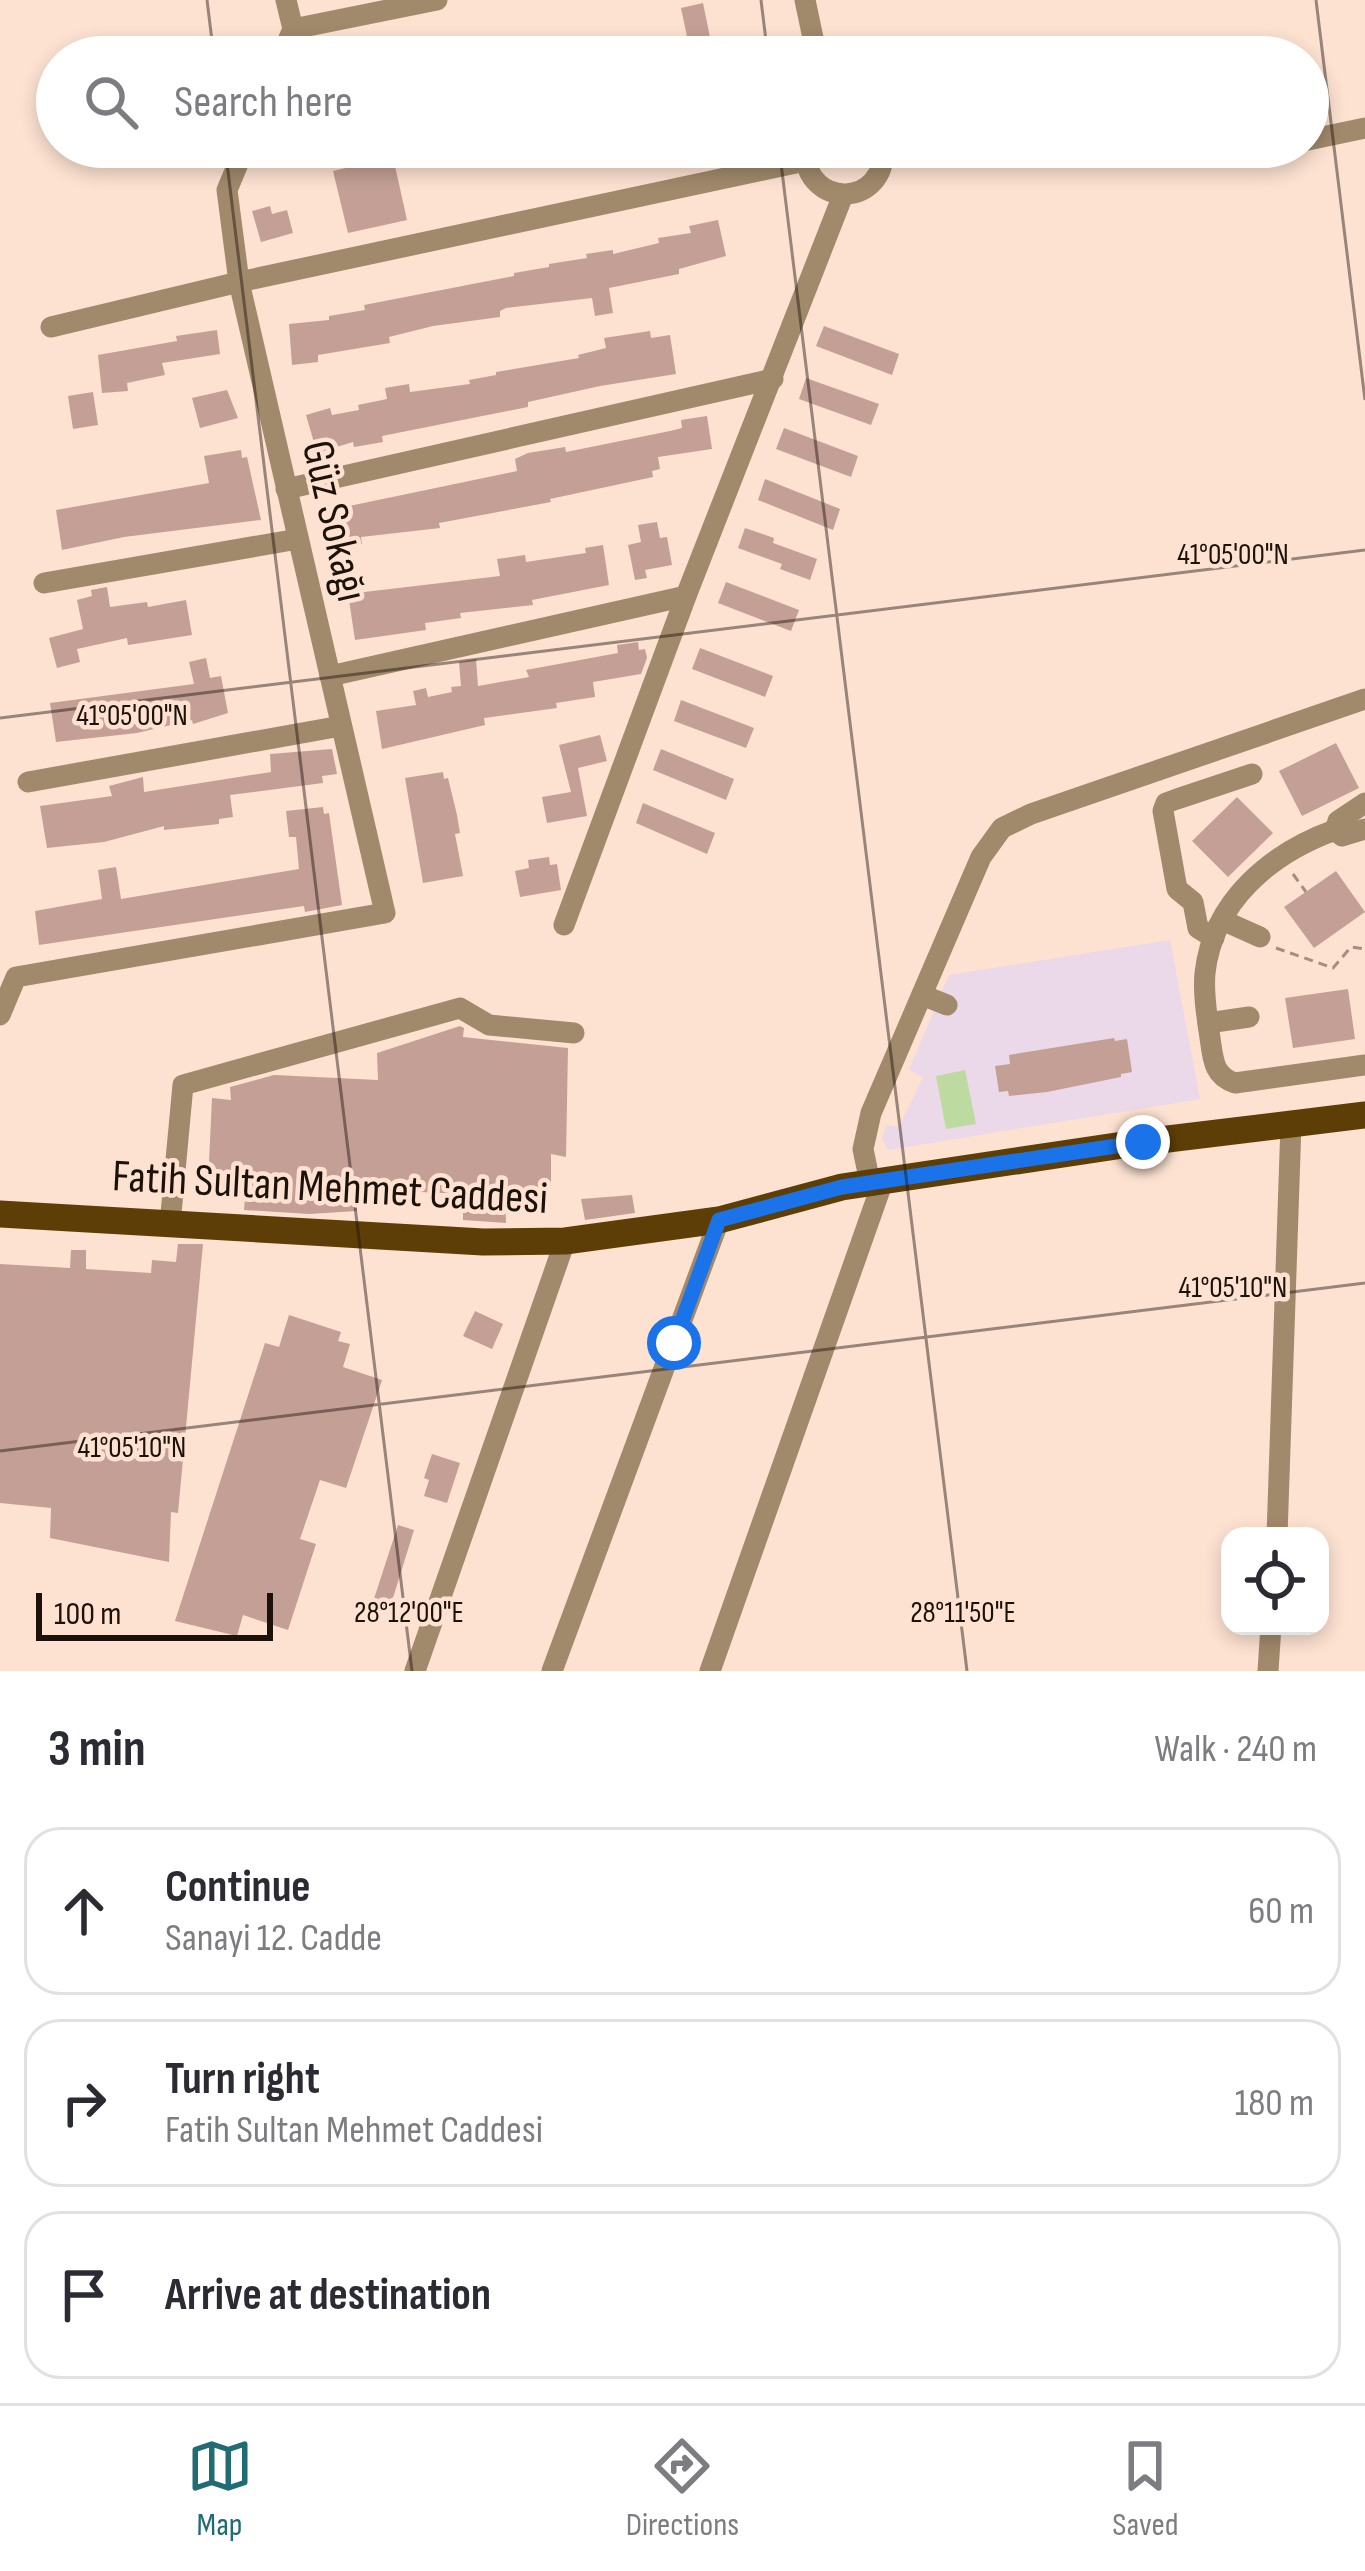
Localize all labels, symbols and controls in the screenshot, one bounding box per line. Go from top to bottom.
search box [36,36,1329,168]
icon: search [78,69,144,135]
text: Search here [174,75,353,130]
street label: Güz Sokağı [289,435,379,607]
text: 41°05'00"N [1177,537,1289,573]
text: 41°05'00"N [76,698,188,734]
route end [1116,1115,1170,1169]
street label: Fatih Sultan Mehmet Caddesi [111,1149,549,1227]
text: 41°05'10"N [1179,1270,1287,1306]
route start [647,1316,701,1370]
text: 41°05'10"N [78,1430,186,1466]
map controls [1221,1527,1329,1635]
button: locate [1221,1527,1329,1635]
scale bar [36,1587,273,1640]
text: 100 m [54,1594,121,1634]
text: 28°12'00"E [354,1595,464,1631]
text: 28°11'50"E [910,1595,1016,1631]
text: 3 min [48,1719,146,1780]
text: Walk · 240 m [1155,1726,1317,1773]
text: Continue [165,1860,311,1915]
icon: ahead [51,1878,117,1944]
text: 60 m [1248,1888,1314,1935]
text: Sanayi 12. Cadde [165,1915,382,1962]
text: Turn right [165,2052,320,2107]
icon: right [51,2070,117,2136]
text: 180 m [1235,2080,1314,2127]
text: Fatih Sultan Mehmet Caddesi [165,2107,543,2154]
icon: arrive [51,2262,117,2328]
text: Arrive at destination [165,2268,491,2323]
tab: Map [187,2433,253,2545]
tab: Directions [626,2433,739,2545]
tab: Saved [1112,2433,1178,2545]

